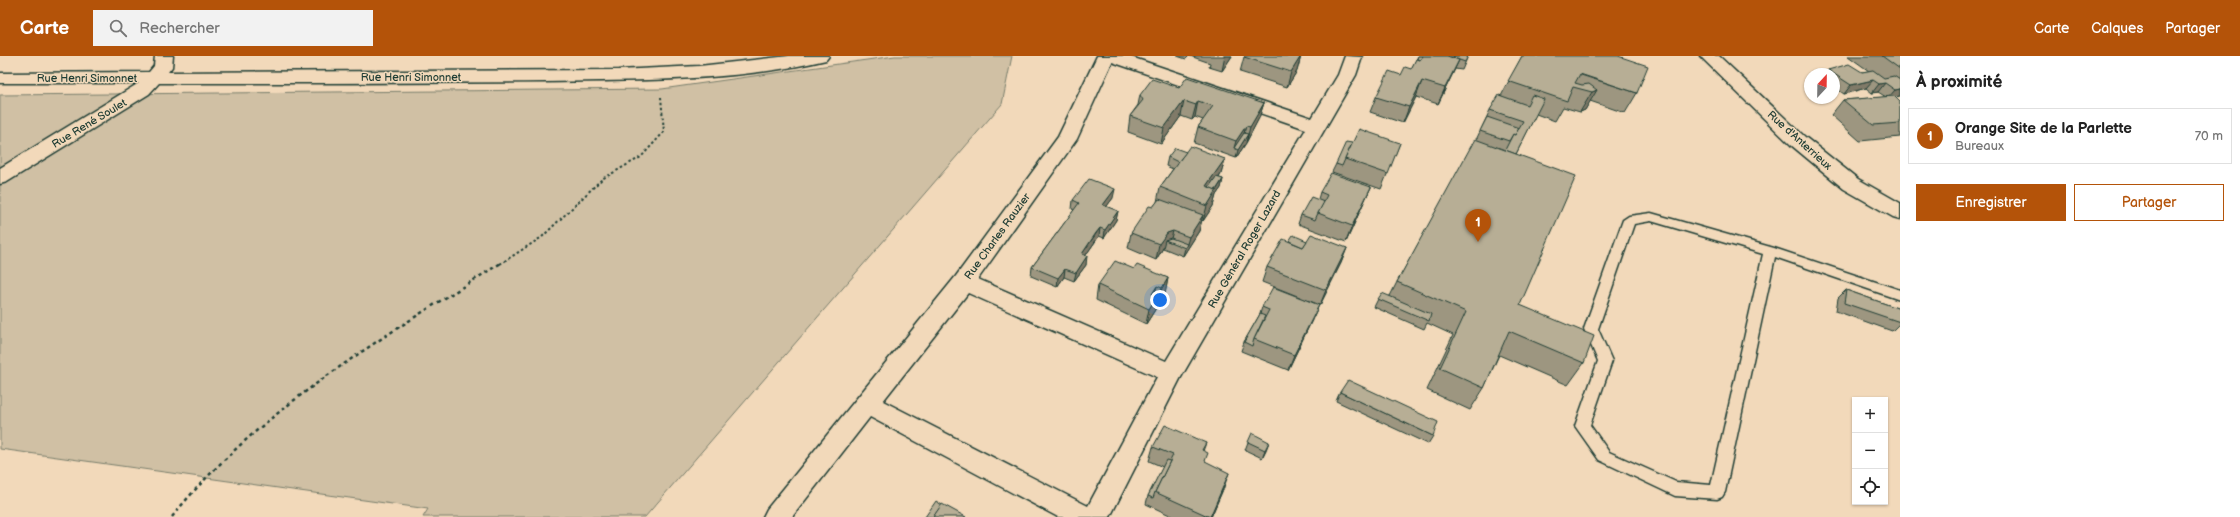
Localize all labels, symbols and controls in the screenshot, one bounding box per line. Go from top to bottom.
search box [93,10,373,46]
text: Carte [20,17,69,40]
icon: search [107,17,129,39]
text: Rechercher [139,19,220,38]
text: Carte [2034,20,2069,37]
text: Calques [2091,20,2143,37]
text: Partager [2165,20,2220,37]
north arrow [1804,68,1840,104]
street label: Rue Henri Simonnet [361,71,462,84]
street label: Rue Henri Simonnet [37,72,138,85]
text: À proximité [1916,72,2002,92]
street label: Rue René Soulet [50,96,129,151]
street label: Rue d'Anterrieux [1765,108,1835,173]
text: Orange Site de la Parlette [1955,119,2132,138]
text: 1 [1927,128,1933,144]
text: 70 m [2195,128,2223,144]
text: Bureaux [1955,138,2004,154]
button: Enregistrer [1916,184,2066,221]
button: Partager [2074,184,2224,221]
street label: Rue Général Roger Lazard [1205,188,1284,311]
street label: Rue Charles Rauzier [962,190,1034,282]
pin: 1 [1465,209,1491,242]
your location [1150,290,1170,310]
map controls [1852,397,1888,505]
button: + [1852,397,1888,433]
button: − [1852,433,1888,469]
button: locate [1852,469,1888,505]

